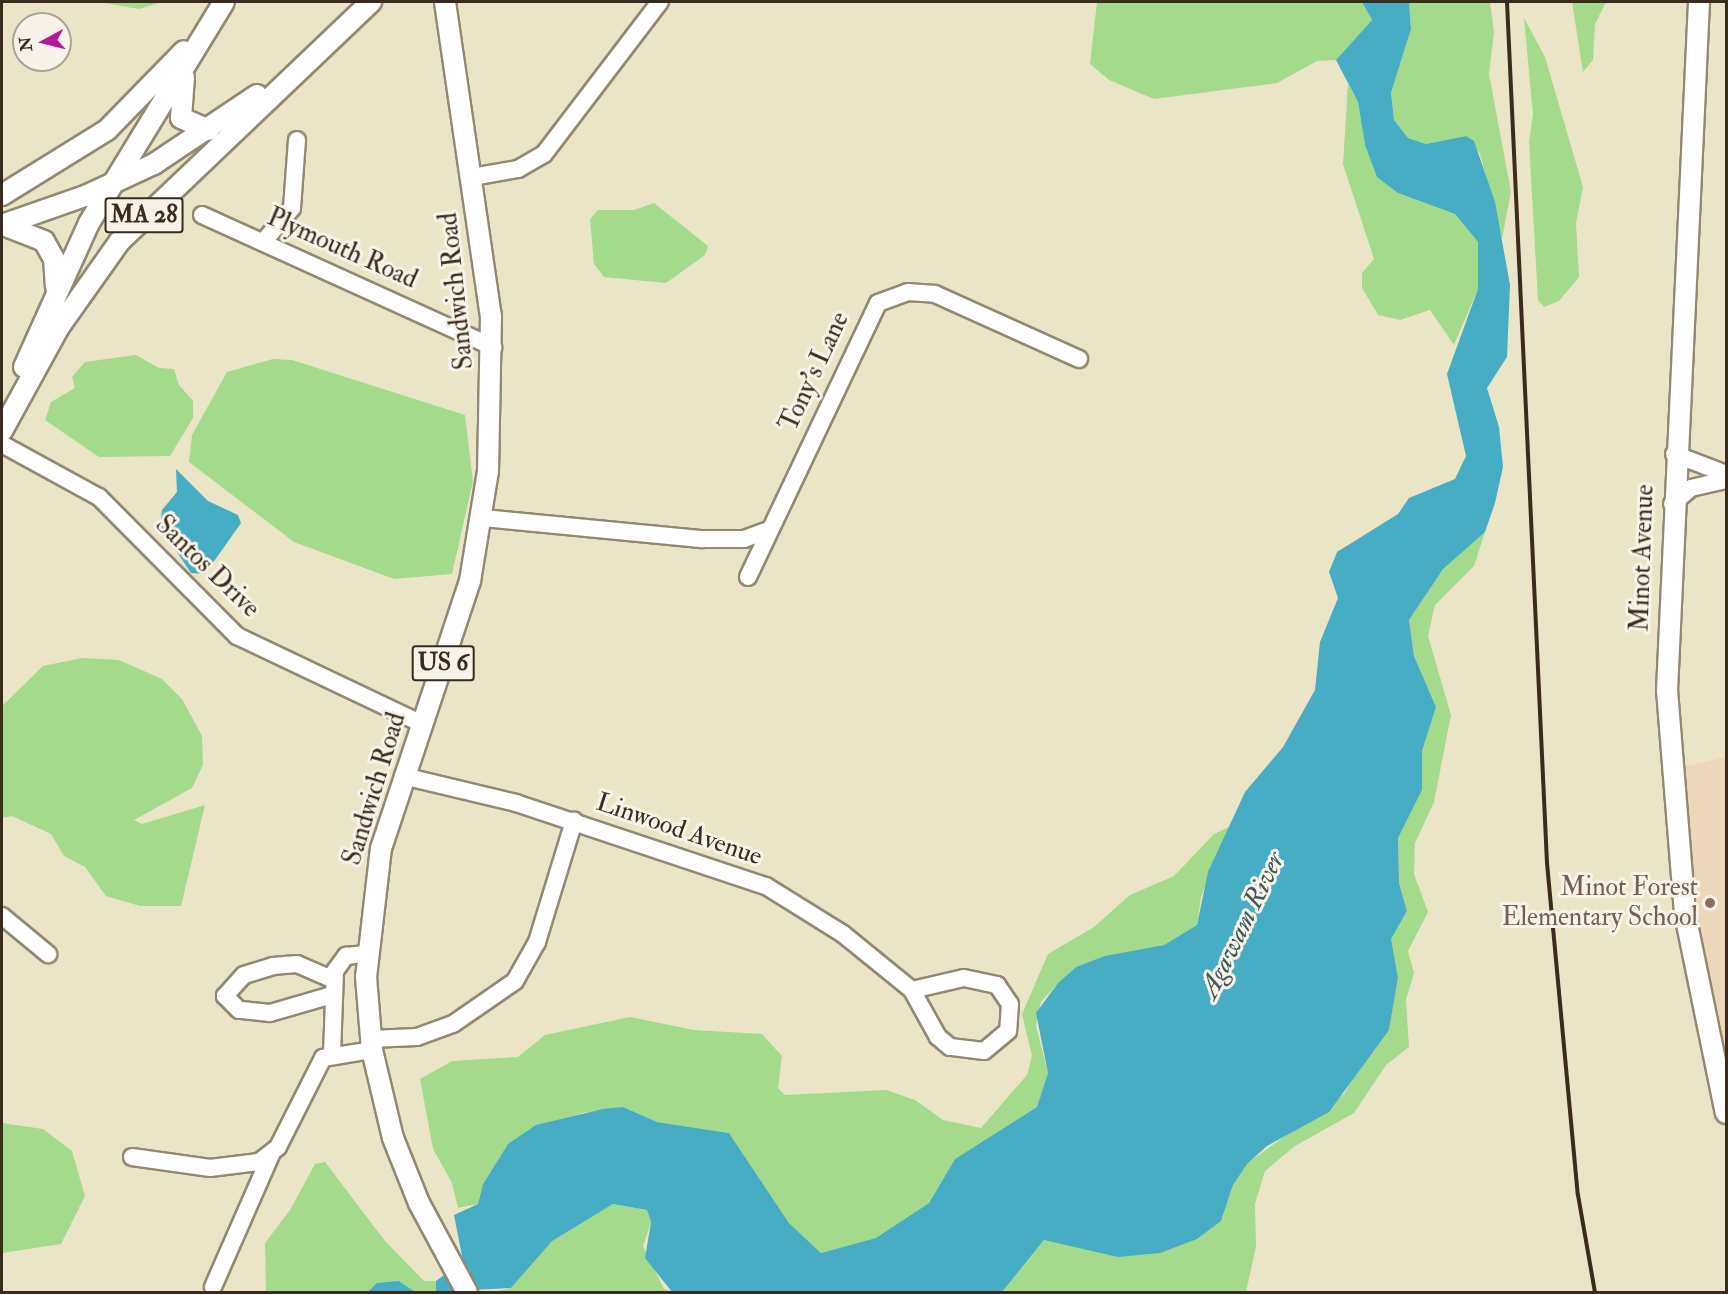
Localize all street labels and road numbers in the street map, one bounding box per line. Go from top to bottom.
road number: MA 28 [104,194,184,236]
street label: Plymouth Road [262,202,422,296]
street label: Sandwich Road [433,211,481,371]
street label: Tony's Lane [774,307,856,437]
street label: Minot Avenue [1625,484,1661,632]
street label: Santos Drive [148,510,266,624]
road number: US 6 [412,642,474,684]
street label: Sandwich Road [337,709,413,869]
street label: Linwood Avenue [592,787,766,873]

